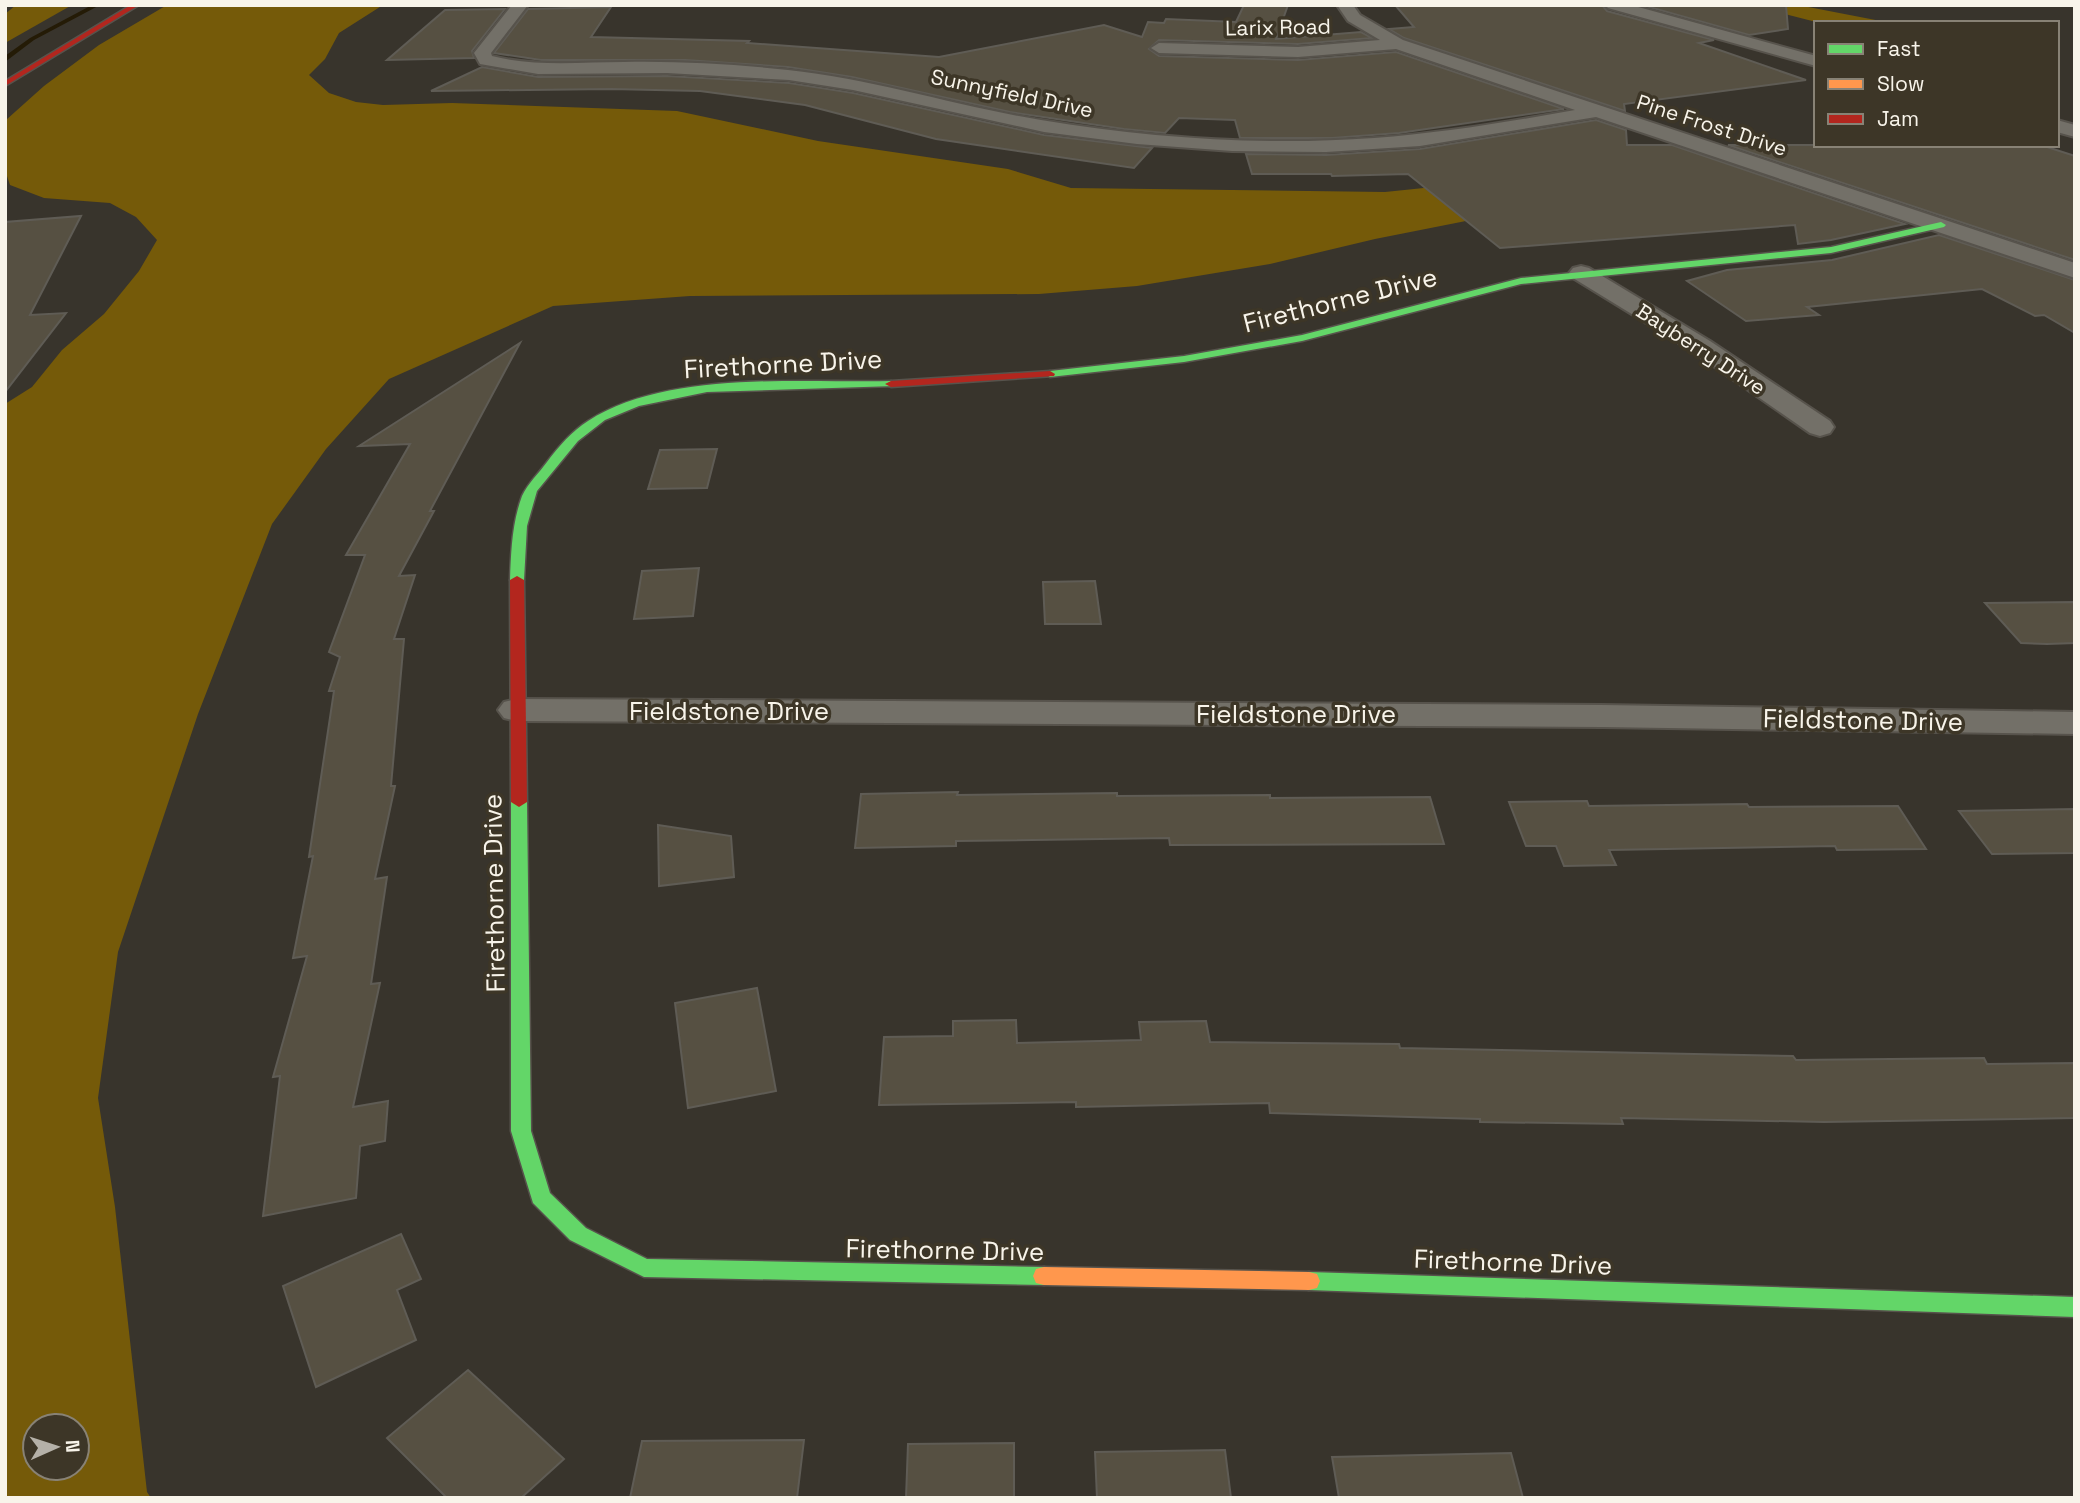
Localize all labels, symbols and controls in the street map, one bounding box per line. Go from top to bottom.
street label: Larix Road [1225,13,1331,41]
legend [1814,21,2059,147]
text: Fast [1877,35,1921,62]
street label: Sunnyfield Drive [929,63,1095,123]
text: Slow [1877,70,1925,97]
street label: Pine Frost Drive [1633,88,1791,162]
text: Jam [1877,105,1919,132]
street label: Firethorne Drive [1239,259,1441,341]
street label: Bayberry Drive [1631,297,1771,401]
street label: Firethorne Drive [683,342,883,386]
street label: Fieldstone Drive [629,694,829,728]
street label: Fieldstone Drive [1196,697,1396,731]
street label: Fieldstone Drive [1763,701,1963,739]
street label: Firethorne Drive [475,793,513,993]
street label: Firethorne Drive [845,1231,1045,1269]
street label: Firethorne Drive [1413,1242,1613,1282]
north arrow [21,1412,91,1482]
text: N [60,1439,85,1453]

